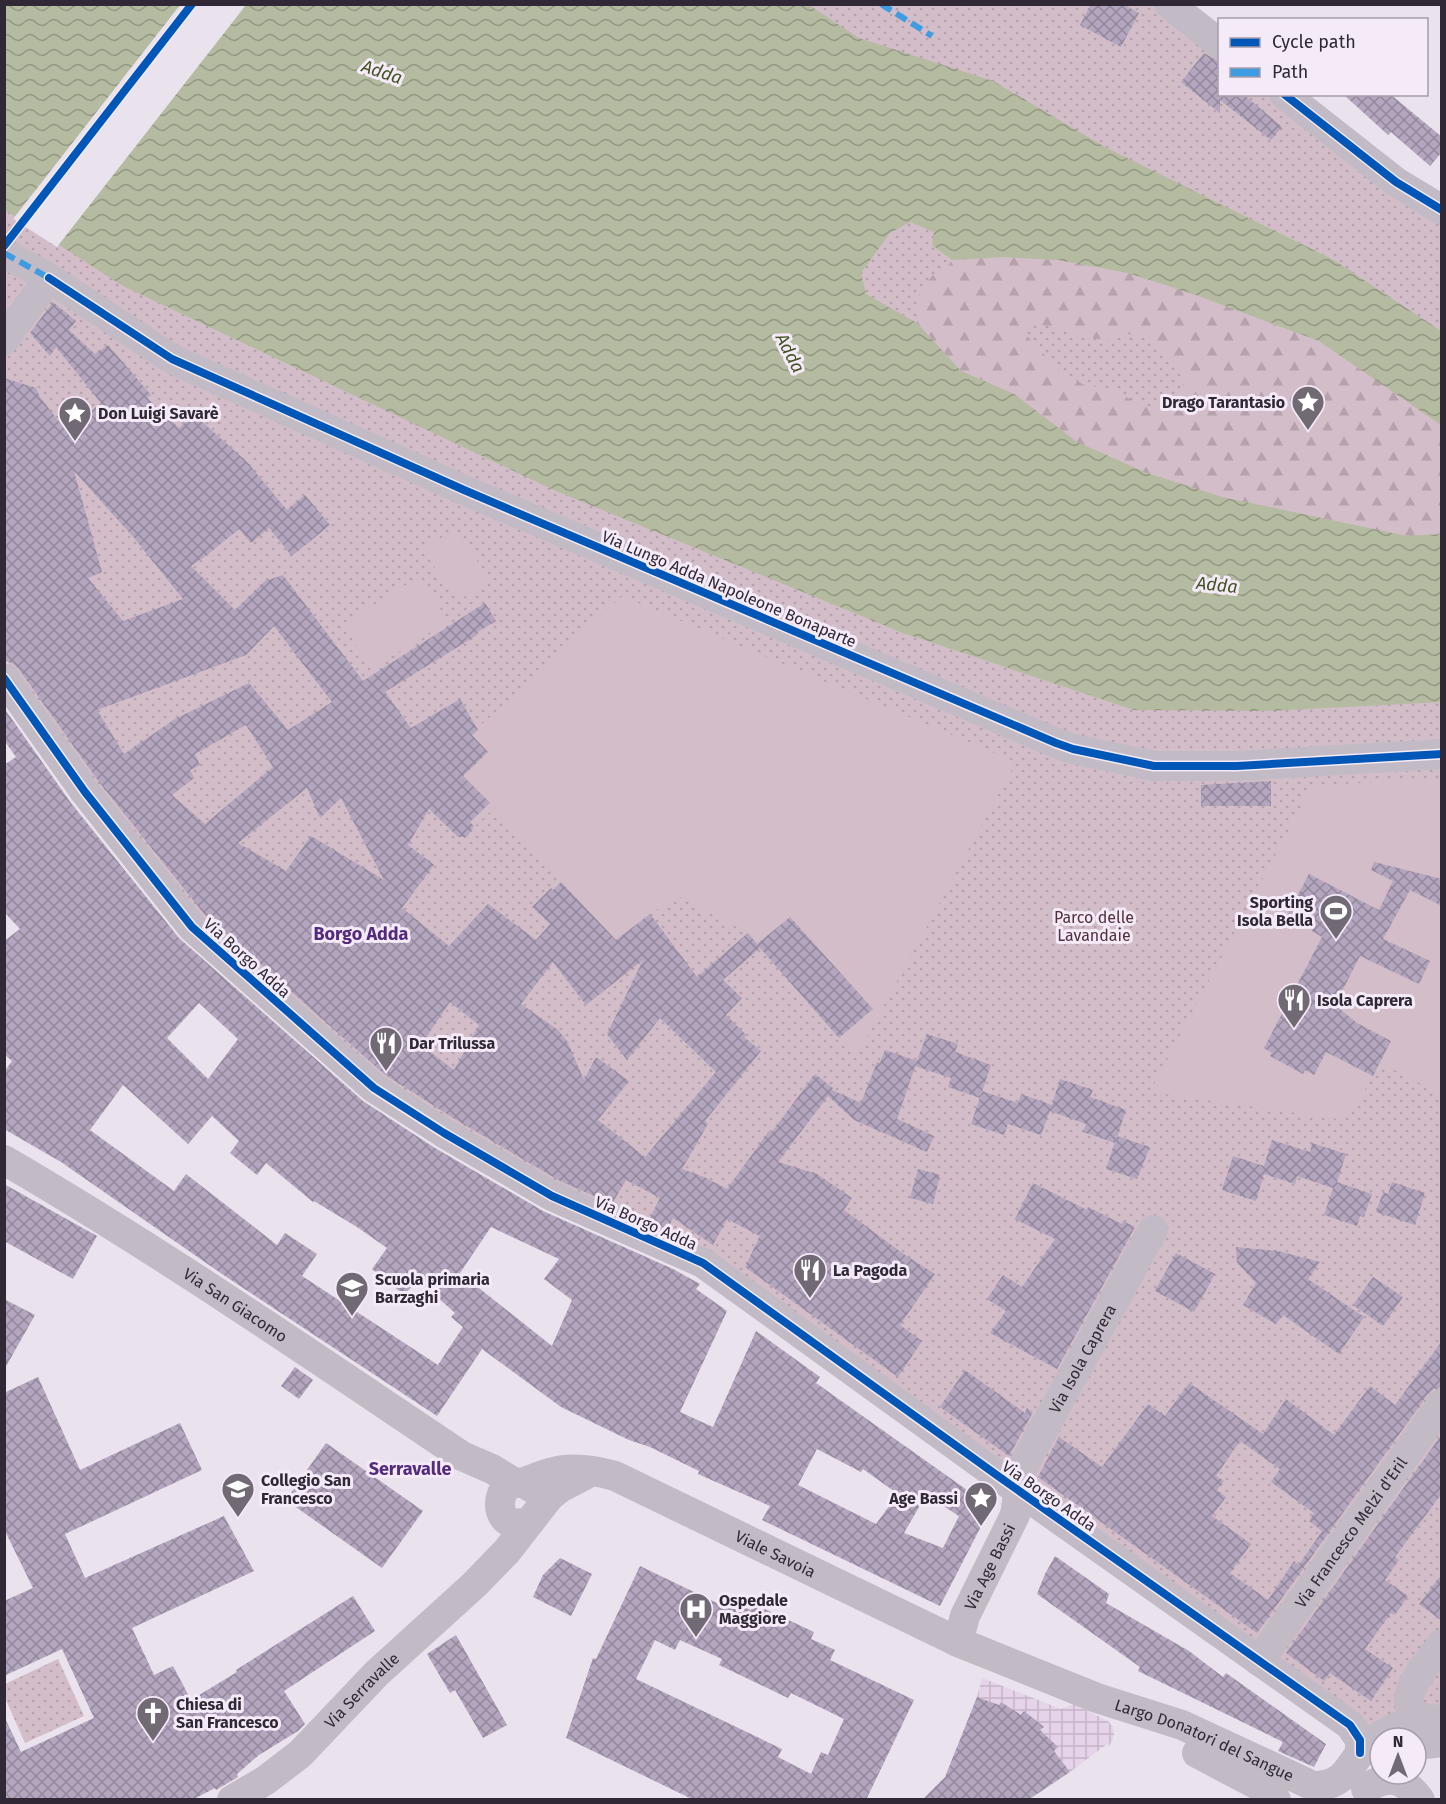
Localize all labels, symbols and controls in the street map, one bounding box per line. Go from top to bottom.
legend [1218,18,1428,96]
text: Cycle path [1272,31,1356,53]
water label: Adda [358,55,405,89]
text: Path [1272,61,1308,83]
water label: Adda [770,329,809,377]
place icon: Drago Tarantasio [1290,384,1326,431]
place label: Drago Tarantasio [1162,393,1285,412]
place icon: Don Luigi Savarè [57,395,93,442]
place label: Don Luigi Savarè [98,404,219,423]
street label: Via Lungo Adda Napoleone Bonaparte [599,527,859,651]
water label: Adda [1194,572,1239,598]
place label: Sporting Isola Bella [1237,893,1313,930]
sports icon: Sporting Isola Bella [1318,893,1354,940]
park label: Parco delle Lavandaie [1054,908,1134,945]
street label: Via Borgo Adda [200,914,294,1002]
district label: Borgo Adda [313,923,409,945]
restaurant icon: Isola Caprera [1276,982,1312,1029]
place label: Isola Caprera [1317,991,1413,1010]
restaurant icon: Dar Trilussa [368,1025,404,1072]
place label: Dar Trilussa [409,1034,495,1053]
street label: Via Borgo Adda [592,1192,700,1254]
restaurant icon: La Pagoda [792,1252,828,1299]
place label: La Pagoda [833,1261,907,1280]
street label: Via San Giacomo [180,1264,291,1346]
school or university icon: Scuola primaria Barzaghi [334,1270,370,1317]
place label: Scuola primaria Barzaghi [375,1270,490,1307]
street label: Via Isola Caprera [1045,1301,1120,1416]
street label: Via Francesco Melzi d'Eril [1291,1453,1411,1611]
street label: Via Borgo Adda [998,1457,1100,1535]
district label: Serravalle [369,1458,451,1480]
school or university icon: Collegio San Francesco [220,1471,256,1518]
place label: Collegio San Francesco [261,1471,351,1508]
place icon: Age Bassi [963,1480,999,1527]
place label: Age Bassi [888,1489,958,1508]
street label: Via Age Bassi [960,1520,1019,1613]
street label: Viale Savoia [732,1526,819,1581]
hospital icon: Ospedale Maggiore [678,1591,714,1638]
place label: Ospedale Maggiore [719,1591,788,1628]
street label: Via Serravalle [320,1648,403,1732]
church icon: Chiesa di San Francesco [135,1695,171,1742]
place label: Chiesa di San Francesco [176,1695,279,1732]
street label: Largo Donatori del Sangue [1113,1695,1297,1785]
north arrow [1368,1726,1428,1786]
text: N [1393,1732,1403,1751]

